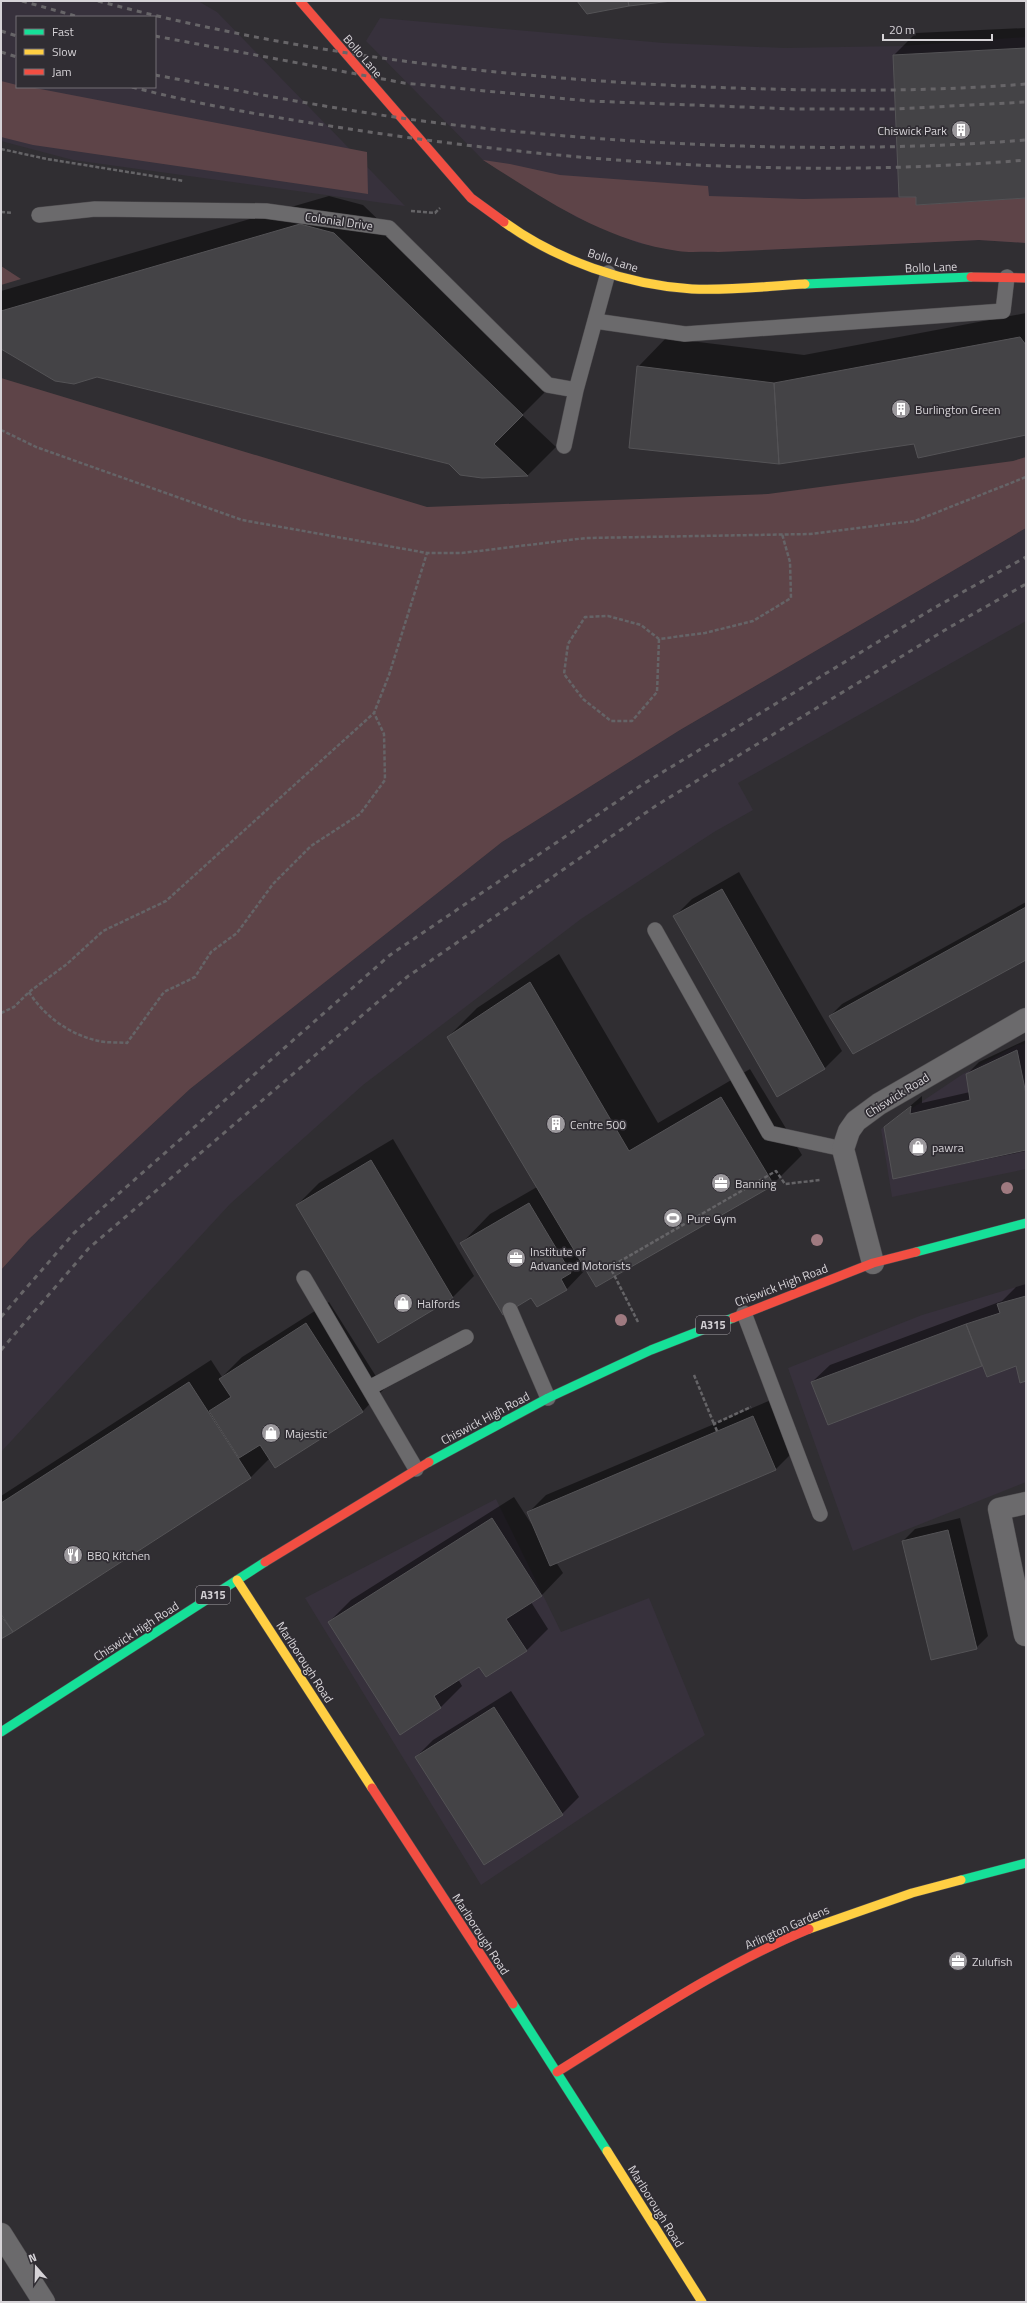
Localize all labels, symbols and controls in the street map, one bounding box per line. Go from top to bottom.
legend [16,16,156,88]
scale bar [883,16,992,42]
text: 20 m [889,20,915,39]
text: Fast [52,22,75,41]
street label: Bollo Lane [339,30,387,82]
text: Slow [52,42,77,61]
text: Jam [52,62,72,81]
building icon: Chiswick Park [950,119,972,141]
place label: Chiswick Park [878,121,947,140]
street label: Colonial Drive [304,207,374,235]
street label: Bollo Lane [585,243,641,277]
street label: Bollo Lane [904,257,958,277]
building icon: Burlington Green [890,398,912,420]
place label: Burlington Green [915,400,1001,419]
street label: Chiswick Road [861,1068,933,1122]
building icon: Centre 500 [545,1113,567,1135]
place label: Centre 500 [570,1115,626,1134]
shop icon: pawra [907,1136,929,1158]
place label: pawra [932,1138,964,1157]
office icon: Banning [710,1172,732,1194]
place label: Banning [735,1174,777,1193]
sports icon: Pure Gym [662,1207,684,1229]
place label: Pure Gym [687,1209,736,1228]
place label: Institute of Advanced Motorists [530,1242,631,1275]
office icon: Institute of Advanced Motorists [505,1247,527,1269]
street label: Chiswick High Road [732,1258,830,1312]
shop icon: Halfords [392,1292,414,1314]
place label: Halfords [417,1294,460,1313]
road number: A315 [696,1316,730,1334]
street label: Chiswick High Road [437,1386,533,1450]
shop icon: Majestic [260,1422,282,1444]
place label: Majestic [285,1424,327,1443]
restaurant icon: BBQ Kitchen [62,1544,84,1566]
place label: BBQ Kitchen [87,1546,150,1565]
road number: A315 [196,1586,230,1604]
street label: Chiswick High Road [90,1596,182,1666]
street label: Marlborough Road [272,1618,338,1706]
street label: Marlborough Road [448,1890,514,1978]
street label: Arlington Gardens [742,1900,833,1954]
office icon: Zulufish [947,1950,969,1972]
place label: Zulufish [972,1952,1012,1971]
street label: Marlborough Road [623,2161,689,2251]
north arrow [16,2247,56,2287]
text: N [26,2249,39,2266]

